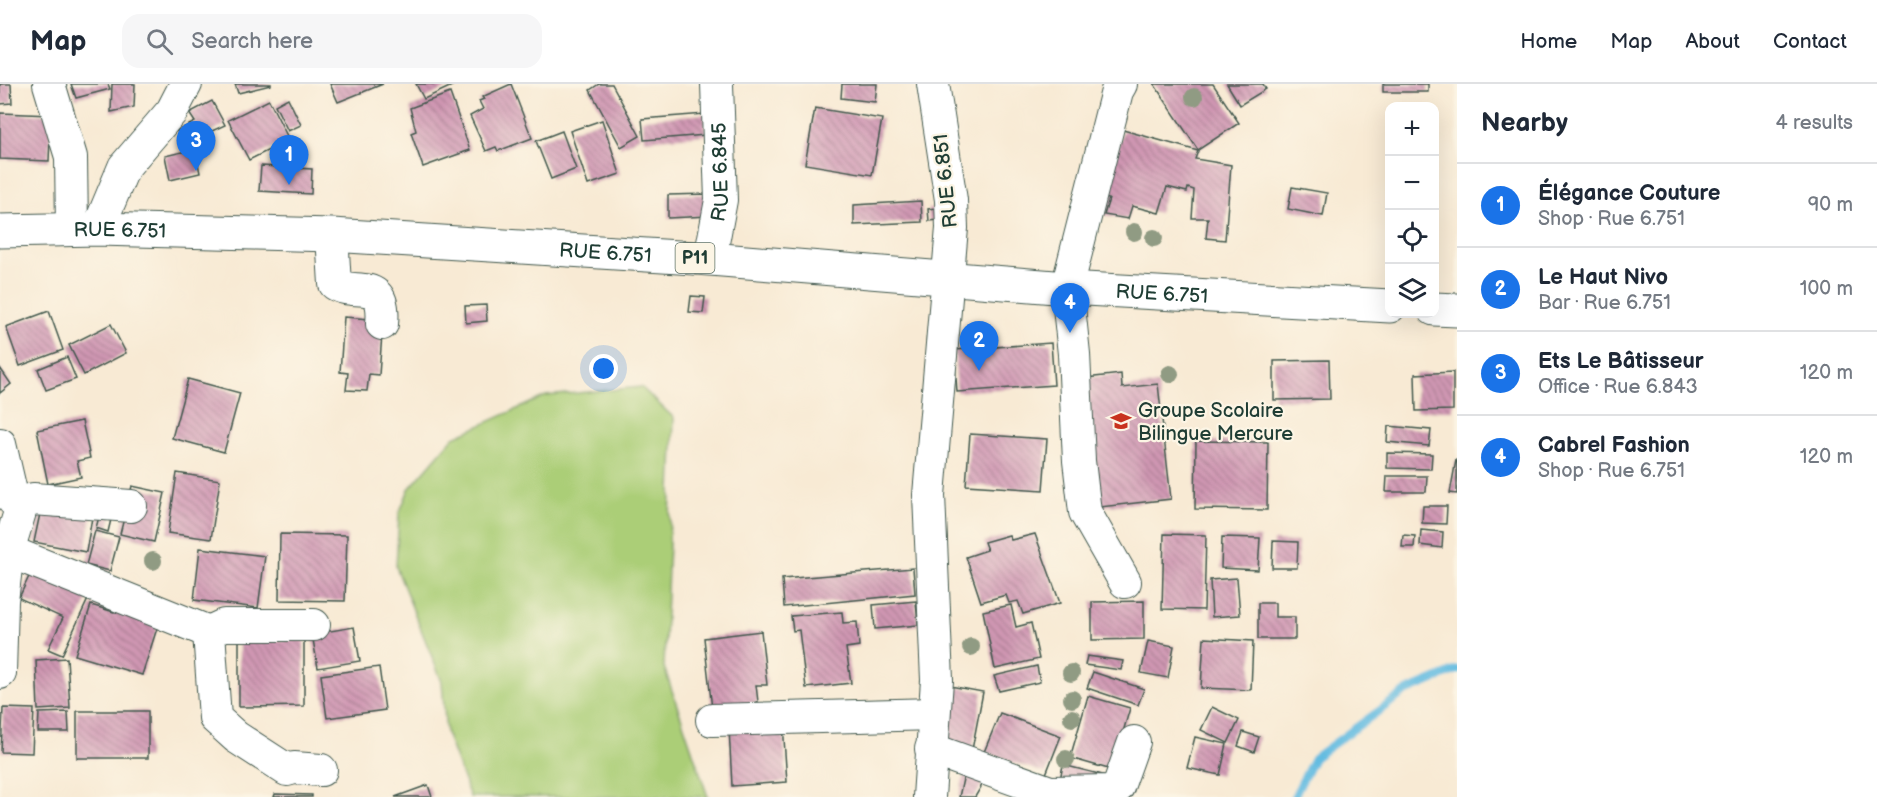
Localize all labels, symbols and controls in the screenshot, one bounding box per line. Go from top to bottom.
search box [122,14,542,68]
text: Map [30,25,86,58]
icon: search [143,25,176,58]
text: Search here [191,28,313,55]
text: Home [1520,29,1577,54]
text: Map [1610,29,1652,54]
text: About [1685,29,1740,54]
text: Contact [1773,29,1847,54]
map controls [1385,102,1439,318]
button: + [1385,102,1439,156]
text: Nearby [1481,108,1568,139]
text: 4 results [1775,111,1853,135]
pin: 3 [176,122,216,171]
street label: RUE 6.845 [706,122,734,224]
street label: RUE 6.851 [929,133,963,229]
pin: 1 [270,135,308,185]
button: − [1385,156,1439,210]
text: Élégance Couture [1538,180,1720,207]
text: 1 [1496,193,1505,217]
text: 90 m [1808,193,1853,217]
text: Shop · Rue 6.751 [1538,207,1685,231]
button: locate [1385,210,1439,264]
street label: RUE 6.751 [73,218,167,244]
street label: RUE 6.751 [558,238,652,268]
road number: P11 [676,243,714,273]
button: layers [1385,264,1439,318]
text: Le Haut Nivo [1538,264,1668,291]
text: 2 [1495,277,1506,301]
text: 100 m [1800,277,1853,301]
street label: RUE 6.751 [1115,280,1209,309]
pin: 4 [1050,284,1090,333]
text: Bar · Rue 6.751 [1538,291,1671,315]
pin: 2 [960,322,998,371]
text: Ets Le Bâtisseur [1538,348,1704,375]
your location [589,354,618,383]
text: 3 [1495,361,1506,385]
text: 120 m [1800,361,1853,385]
text: Office · Rue 6.843 [1538,375,1698,399]
place label: Groupe Scolaire Bilingue Mercure [1138,399,1293,446]
school or university icon: Groupe Scolaire Bilingue Mercure [1109,409,1133,433]
text: Cabrel Fashion [1538,432,1690,459]
text: 4 [1495,445,1506,469]
text: 120 m [1800,445,1853,469]
text: Shop · Rue 6.751 [1538,459,1685,483]

